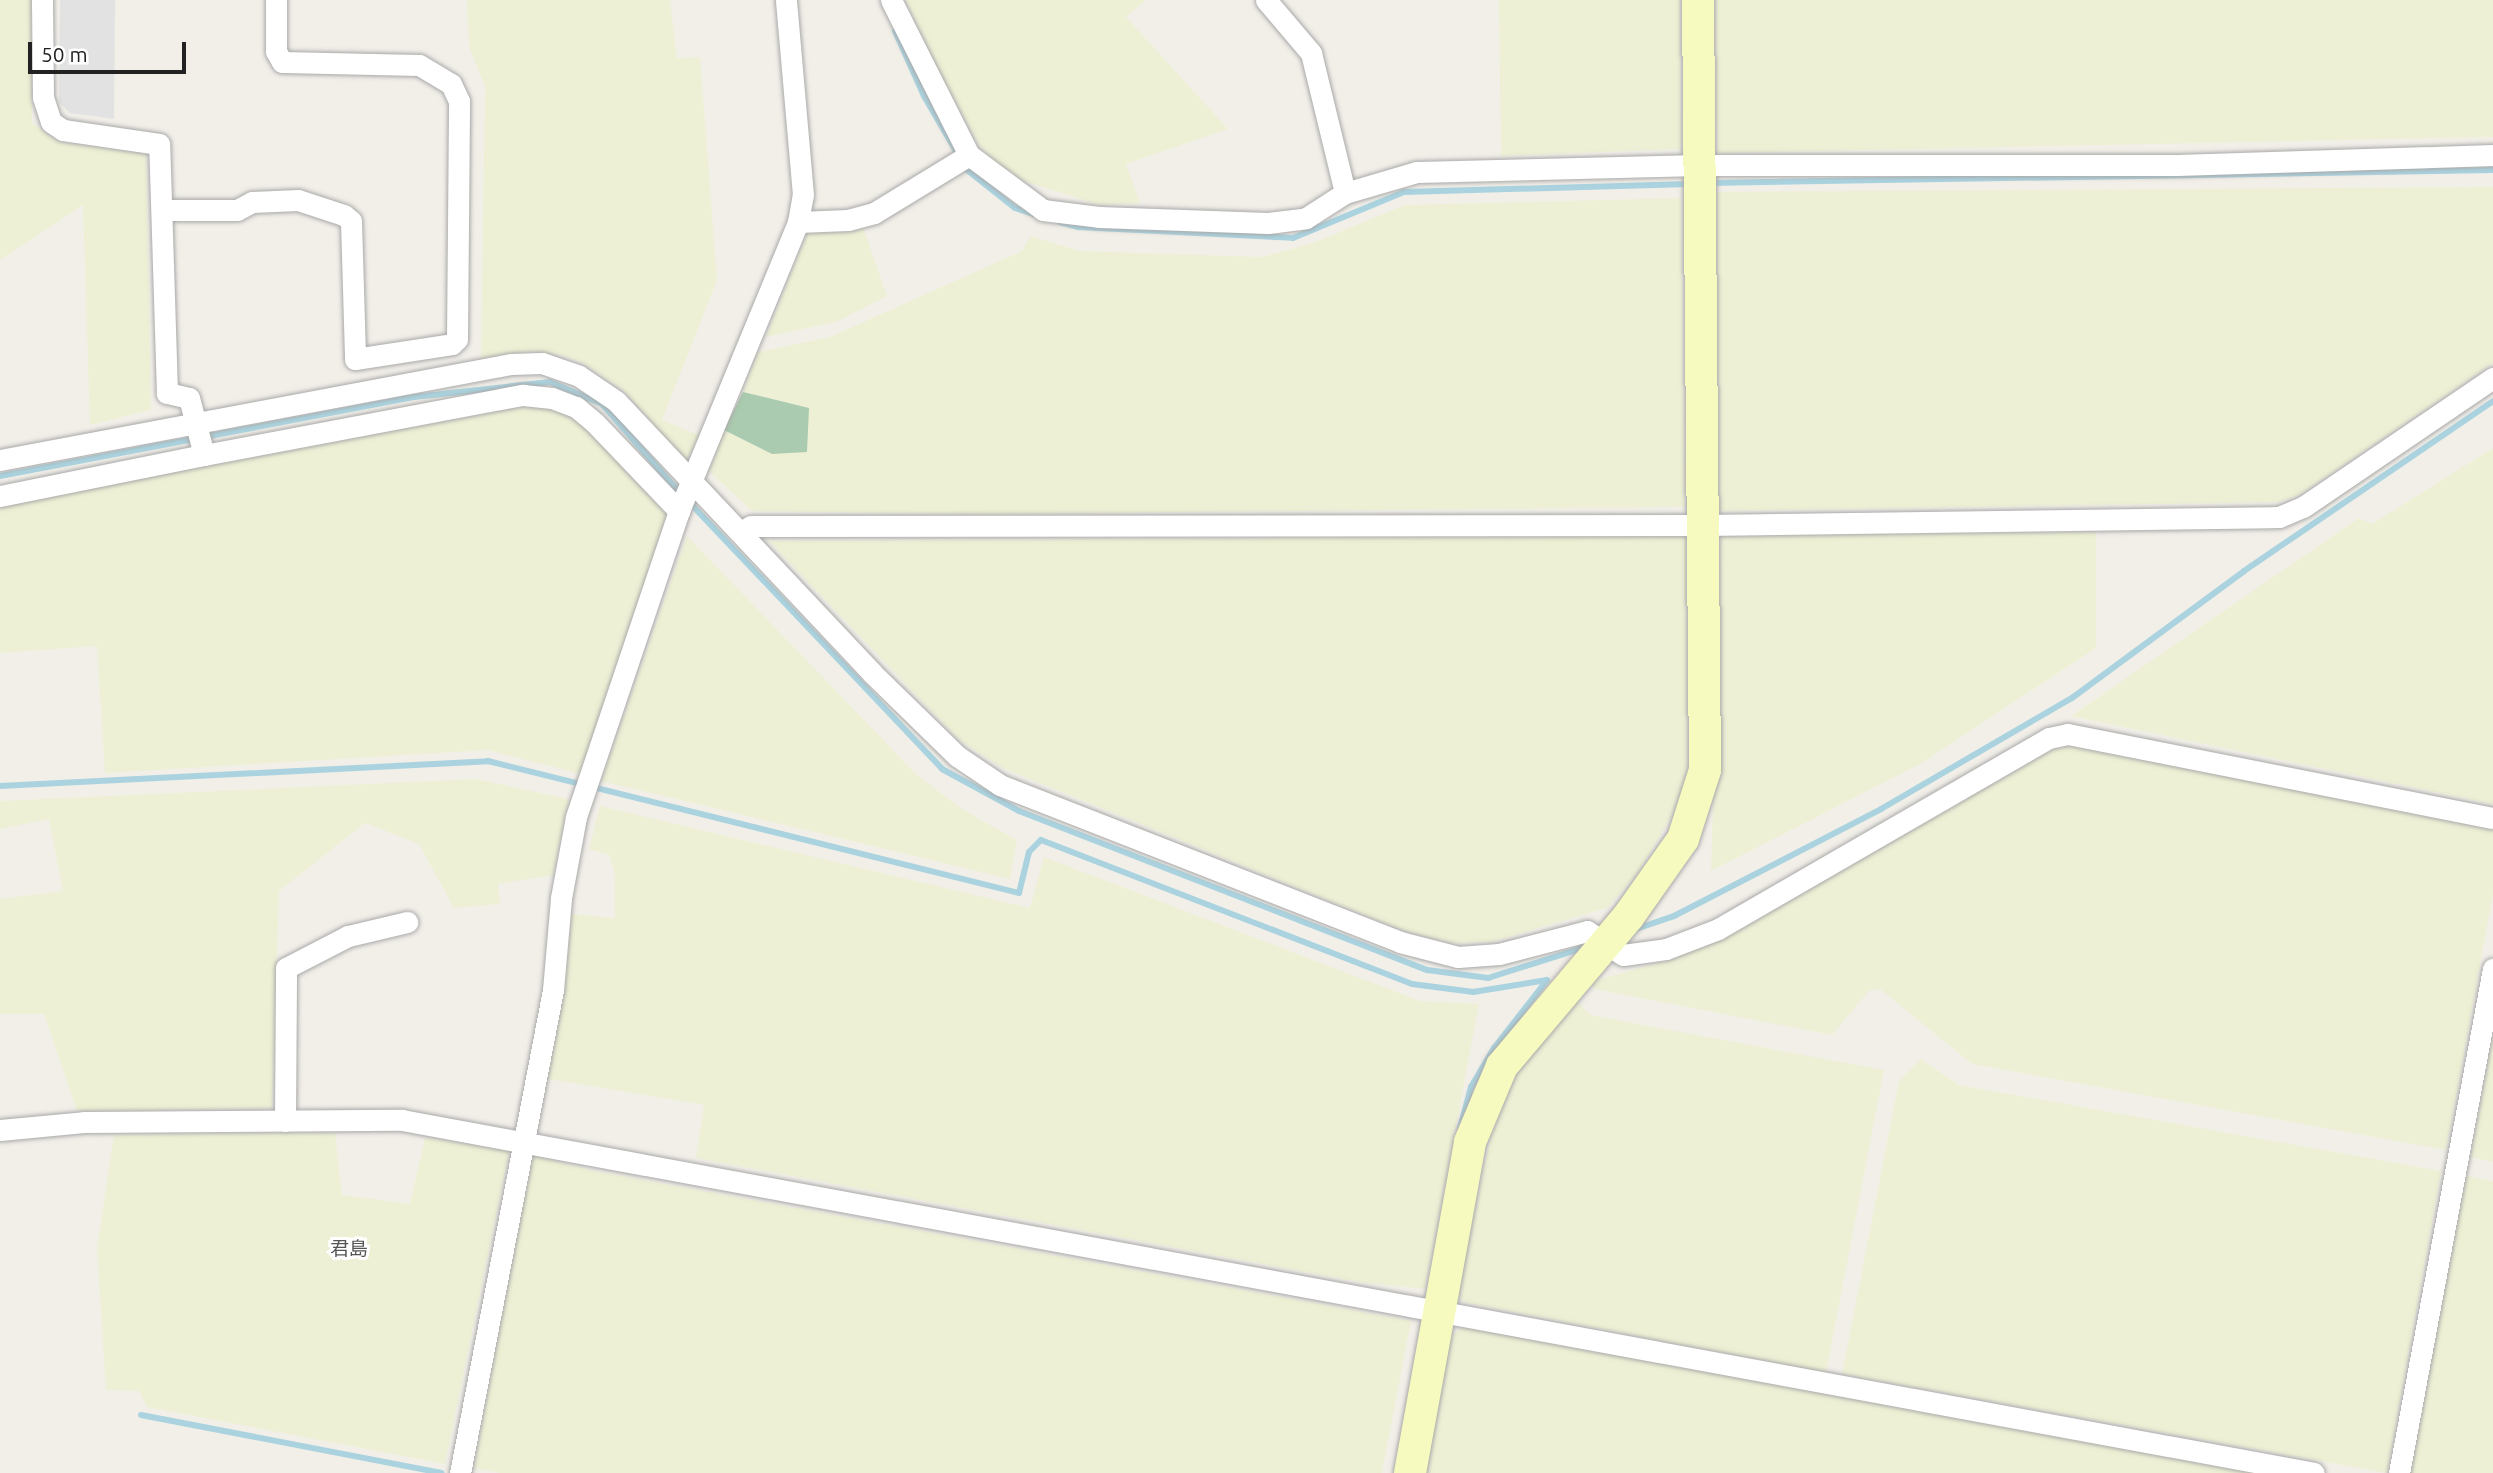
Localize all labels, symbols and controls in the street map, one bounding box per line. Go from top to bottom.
scale bar [32,28,189,72]
text: 50 m [41,42,88,66]
district label: 君島 [330,1238,368,1260]

